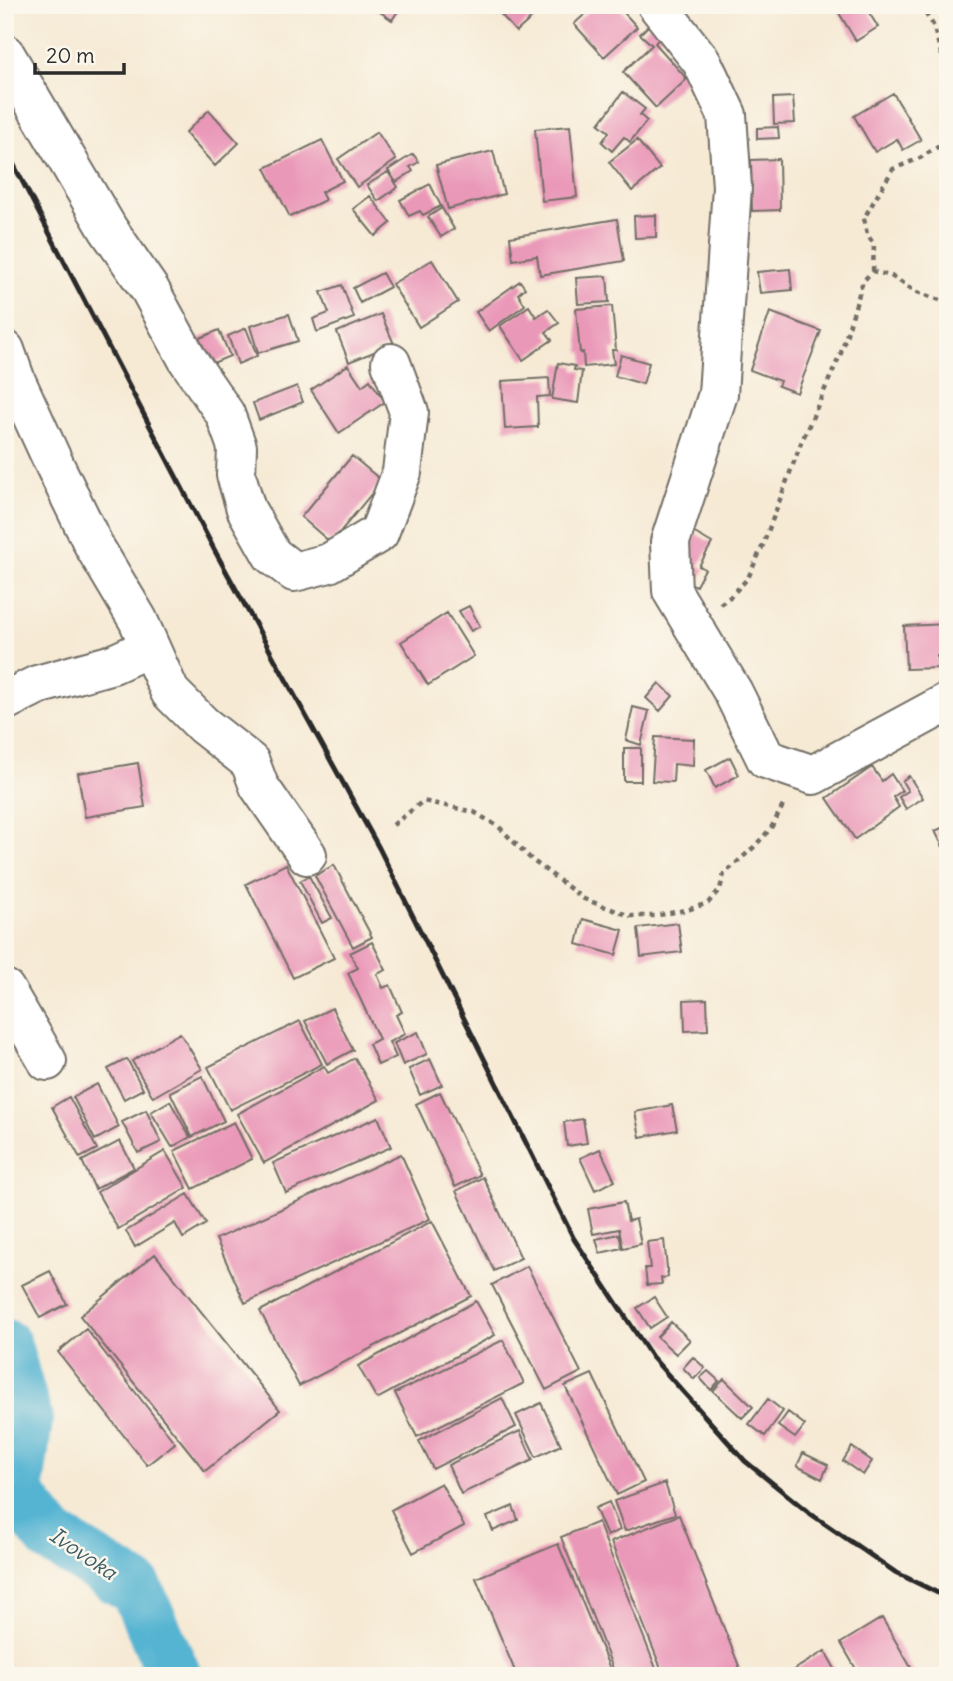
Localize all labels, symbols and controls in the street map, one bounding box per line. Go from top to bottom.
scale bar [35,32,124,76]
text: 20 m [46,42,95,69]
water label: Ivovoka [45,1521,123,1586]

